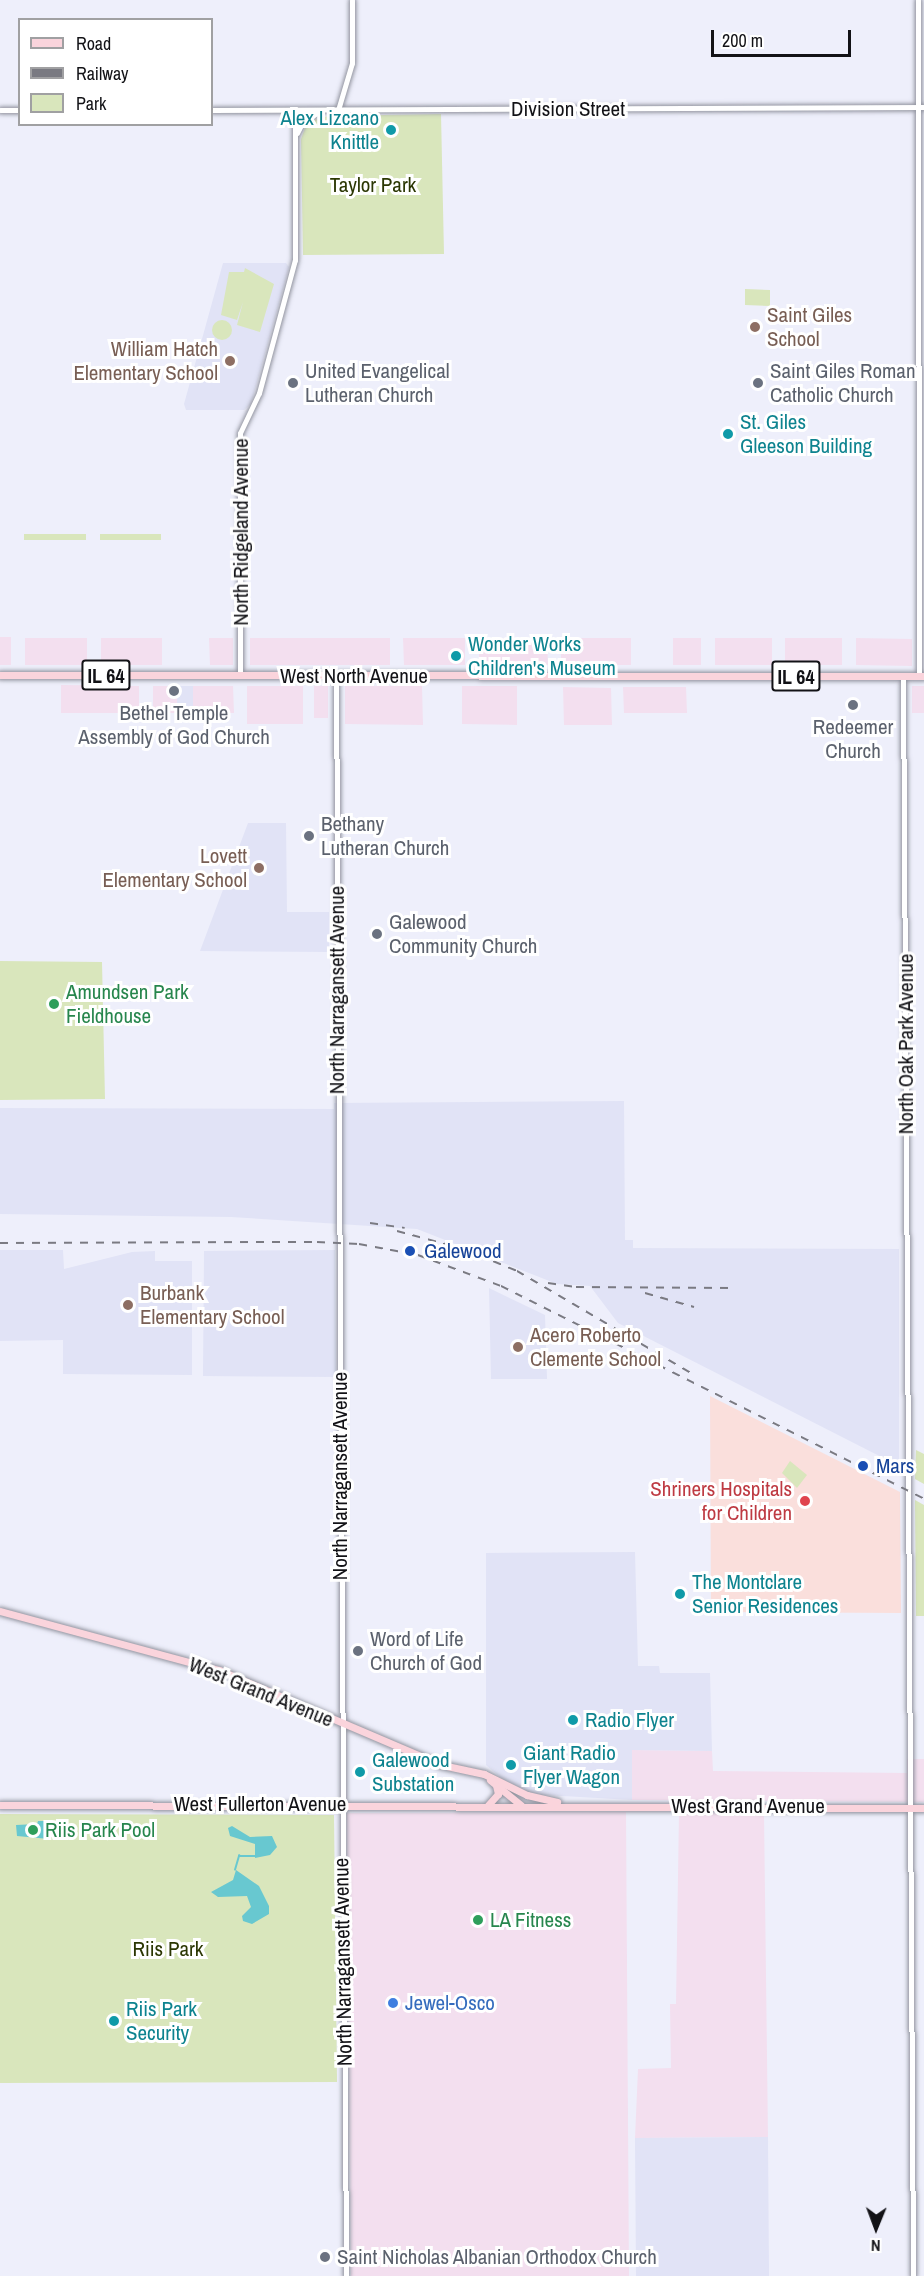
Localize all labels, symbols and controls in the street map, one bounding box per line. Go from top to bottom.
legend [18,18,213,126]
scale bar [714,18,854,56]
text: 200 m [722,28,763,53]
text: Road [76,31,111,56]
text: Railway [76,61,129,86]
text: Park [76,91,106,116]
street label: Division Street [511,96,625,122]
place label: Alex Lizcano Knittle [280,105,379,155]
marker: Alex Lizcano Knittle [384,123,398,137]
park label: Taylor Park [330,172,416,198]
place label: Saint Giles School [767,302,852,352]
marker: Saint Giles School [748,320,762,334]
place label: William Hatch Elementary School [73,336,218,386]
marker: William Hatch Elementary School [223,354,237,368]
place label: United Evangelical Lutheran Church [305,358,450,408]
place label: Saint Giles Roman Catholic Church [770,358,915,408]
marker: United Evangelical Lutheran Church [286,376,300,390]
marker: Saint Giles Roman Catholic Church [751,376,765,390]
place label: St. Giles Gleeson Building [740,409,872,459]
marker: St. Giles Gleeson Building [721,427,735,441]
street label: North Ridgeland Avenue [228,438,254,626]
place label: Wonder Works Children's Museum [468,631,616,681]
marker: Wonder Works Children's Museum [449,649,463,663]
road number: IL 64 [80,658,132,692]
road number: IL 64 [770,659,822,693]
street label: West North Avenue [280,663,428,689]
marker: Bethel Temple Assembly of God Church [167,684,181,698]
marker: Redeemer Church [846,698,860,712]
place label: Bethel Temple Assembly of God Church [78,700,270,750]
place label: Redeemer Church [813,714,893,764]
place label: Bethany Lutheran Church [321,811,449,861]
marker: Bethany Lutheran Church [302,829,316,843]
place label: Lovett Elementary School [102,843,247,893]
marker: Lovett Elementary School [252,861,266,875]
street label: North Narragansett Avenue [324,885,350,1095]
place label: Galewood Community Church [389,909,537,959]
marker: Galewood Community Church [370,927,384,941]
street label: North Oak Park Avenue [893,953,919,1135]
place label: Amundsen Park Fieldhouse [66,979,189,1029]
marker: Amundsen Park Fieldhouse [47,997,61,1011]
place label: Galewood [424,1238,502,1264]
marker: Galewood [401,1242,419,1260]
place label: Burbank Elementary School [140,1280,285,1330]
marker: Burbank Elementary School [121,1298,135,1312]
place label: Acero Roberto Clemente School [530,1322,661,1372]
marker: Acero Roberto Clemente School [511,1340,525,1354]
street label: North Narragansett Avenue [327,1371,353,1581]
place label: Mars [876,1453,914,1479]
marker: Mars [854,1457,872,1475]
place label: Shriners Hospitals for Children [650,1476,792,1526]
marker: Shriners Hospitals for Children [796,1492,814,1510]
place label: The Montclare Senior Residences [692,1569,838,1619]
marker: The Montclare Senior Residences [673,1587,687,1601]
place label: Word of Life Church of God [370,1626,482,1676]
marker: Word of Life Church of God [351,1644,365,1658]
street label: West Grand Avenue [185,1651,337,1733]
place label: Radio Flyer [585,1707,674,1733]
marker: Radio Flyer [566,1713,580,1727]
place label: Giant Radio Flyer Wagon [523,1740,620,1790]
place label: Galewood Substation [372,1747,454,1797]
marker: Giant Radio Flyer Wagon [504,1758,518,1772]
marker: Galewood Substation [353,1765,367,1779]
street label: West Fullerton Avenue [173,1791,347,1817]
street label: West Grand Avenue [671,1793,825,1819]
place label: Riis Park Pool [45,1817,155,1843]
marker: Riis Park Pool [26,1823,40,1837]
street label: North Narragansett Avenue [329,1857,357,2067]
place label: LA Fitness [490,1907,572,1933]
marker: LA Fitness [471,1913,485,1927]
park label: Riis Park [133,1936,203,1962]
place label: Jewel-Osco [405,1990,495,2016]
place label: Riis Park Security [126,1996,197,2046]
marker: Jewel-Osco [386,1996,400,2010]
marker: Riis Park Security [107,2014,121,2028]
north arrow [846,2198,906,2258]
text: N [871,2235,881,2257]
place label: Saint Nicholas Albanian Orthodox Church [337,2244,658,2270]
marker: Saint Nicholas Albanian Orthodox Church [318,2250,332,2264]

